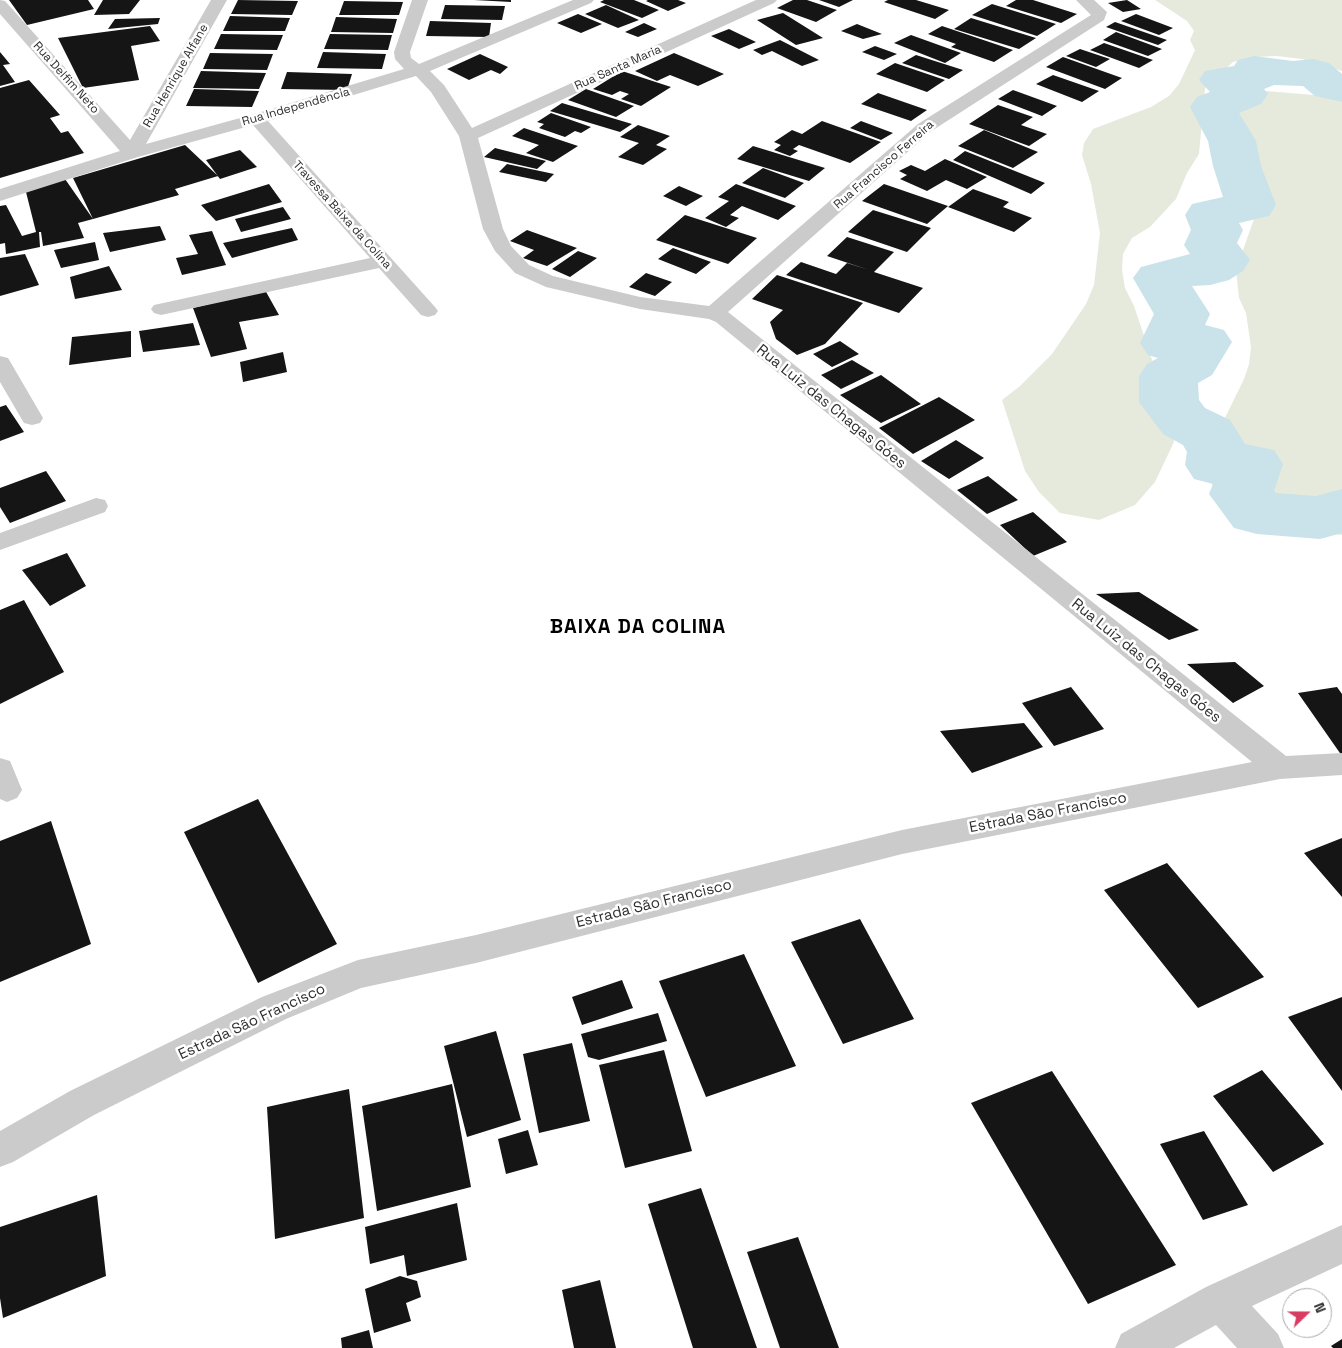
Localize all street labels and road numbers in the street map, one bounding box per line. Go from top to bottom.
street label: Rua Henrique Alfane [141,22,211,130]
street label: Rua Delfim Neto [30,39,102,117]
street label: Rua Santa Maria [572,42,664,94]
street label: Rua Independência [240,85,352,129]
street label: Rua Francisco Ferreira [831,118,937,212]
street label: Travessa Baixa da Colina [290,158,394,272]
street label: Rua Luiz das Chagas Góes [753,341,909,473]
street label: Rua Luiz das Chagas Góes [1068,595,1224,727]
street label: Estrada São Francisco [968,789,1128,837]
street label: Estrada São Francisco [574,876,734,932]
street label: Estrada São Francisco [176,980,328,1064]

